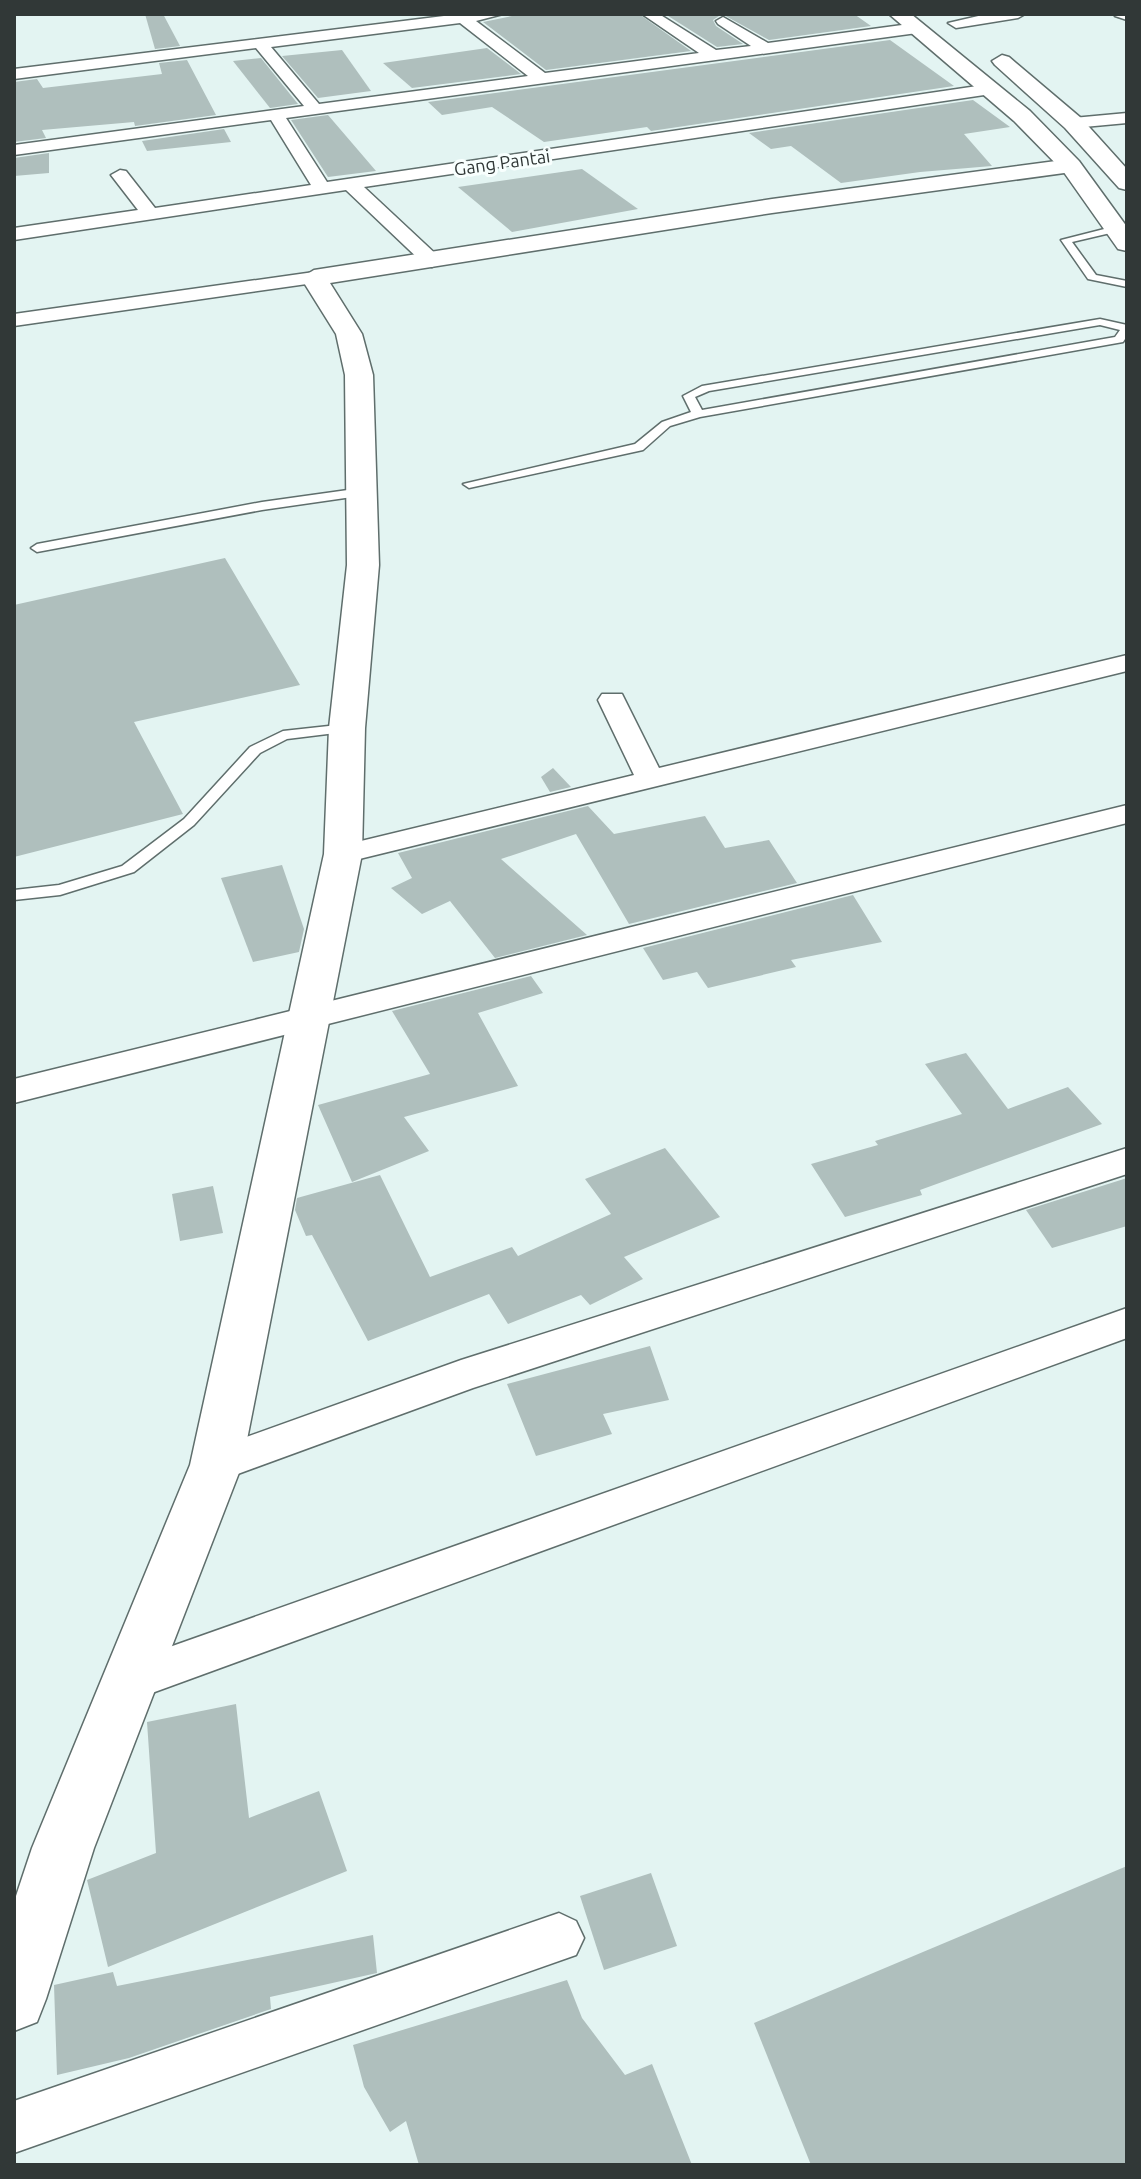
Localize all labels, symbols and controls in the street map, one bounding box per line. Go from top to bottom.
street label: Gang Pantai [453,145,551,179]

